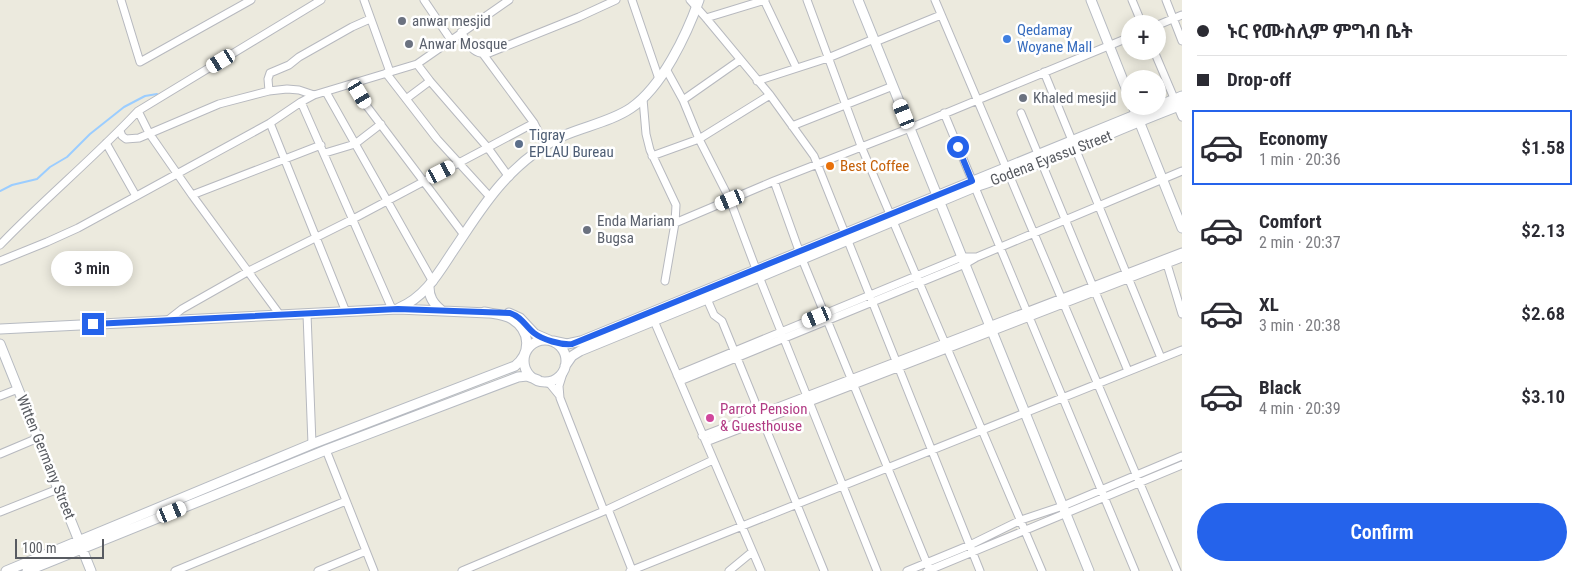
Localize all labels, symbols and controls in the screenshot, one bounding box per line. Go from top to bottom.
place label: anwar mesjid [412,12,491,30]
marker: anwar mesjid [396,15,408,27]
map controls [1121,15,1166,115]
button: + [1121,15,1166,60]
text: ኑር የሙስሊም ምግብ ቤት [1227,20,1413,43]
place label: Qedamay Woyane Mall [1017,21,1092,56]
marker: Qedamay Woyane Mall [1001,33,1013,45]
place label: Anwar Mosque [419,35,507,53]
marker: Anwar Mosque [403,38,415,50]
car [204,47,237,75]
text: Drop-off [1227,68,1291,91]
button: − [1121,70,1166,115]
car [345,77,374,111]
place label: Khaled mesjid [1033,89,1116,107]
marker: Khaled mesjid [1017,92,1029,104]
car [891,97,916,131]
icon: car [1199,125,1244,170]
place label: Tigray EPLAU Bureau [529,126,614,161]
street label: Godena Eyassu Street [988,127,1114,189]
text: Economy [1259,127,1328,150]
route start [947,136,969,158]
text: $1.58 [1521,136,1565,159]
marker: Tigray EPLAU Bureau [513,138,525,150]
text: 1 min · 20:36 [1259,150,1341,169]
place label: Best Coffee [840,157,909,175]
car [424,159,457,185]
marker: Best Coffee [824,160,836,172]
car [713,187,746,213]
icon: car [1199,208,1244,253]
text: Comfort [1259,210,1322,233]
place label: Enda Mariam Bugsa [597,212,675,247]
text: $2.13 [1521,219,1565,242]
marker: Enda Mariam Bugsa [581,224,593,236]
text: 2 min · 20:37 [1259,233,1341,252]
callout: 3 min [52,252,134,286]
text: 3 min [74,259,110,278]
icon: car [1199,291,1244,336]
text: XL [1259,293,1279,316]
text: $2.68 [1521,302,1565,325]
car [800,304,833,330]
route end [82,313,104,335]
text: 3 min · 20:38 [1259,316,1341,335]
icon: car [1199,374,1244,419]
text: Black [1259,376,1301,399]
text: $3.10 [1521,385,1565,408]
street label: Witten Germany Street [13,392,79,522]
text: 4 min · 20:39 [1259,399,1341,418]
place label: Parrot Pension & Guesthouse [720,400,807,435]
marker: Parrot Pension & Guesthouse [704,412,716,424]
car [155,499,188,525]
button: Confirm [1197,503,1567,561]
scale bar [15,536,104,559]
text: 100 m [22,540,57,556]

